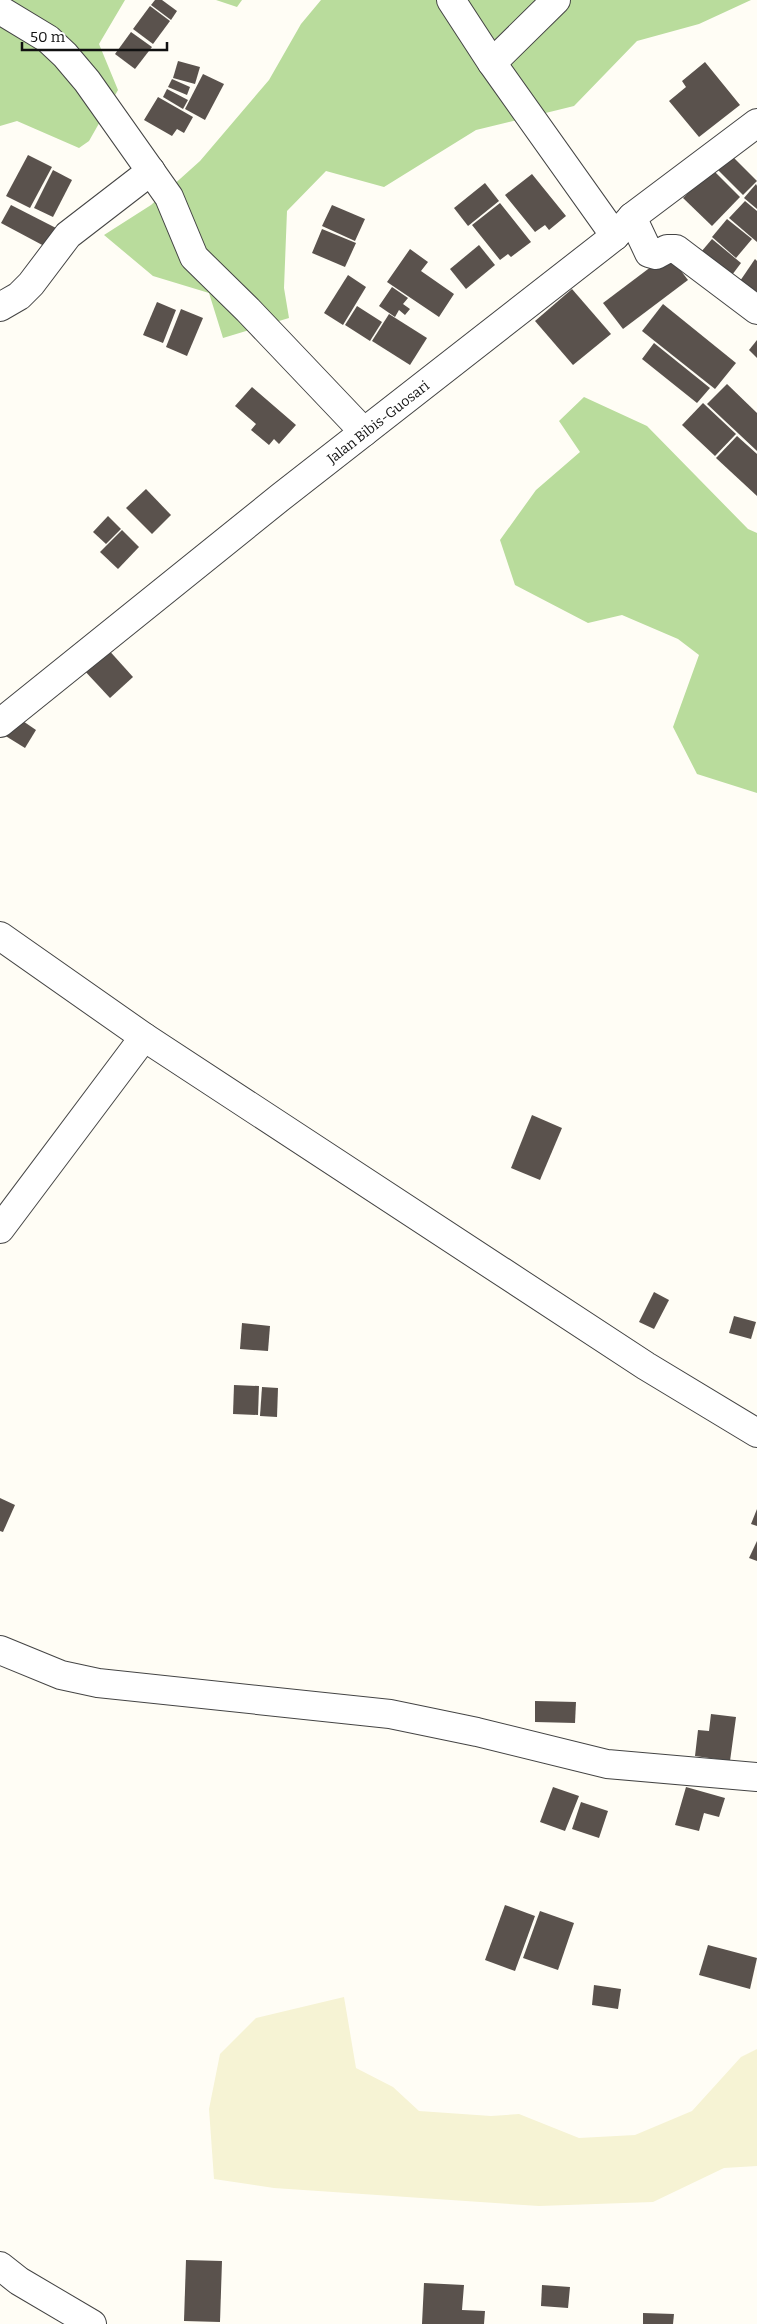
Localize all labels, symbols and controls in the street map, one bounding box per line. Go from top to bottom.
scale bar [22,20,168,52]
text: 50 m [30,28,66,46]
street label: Jalan Bibis-Guosari [323,377,433,468]

